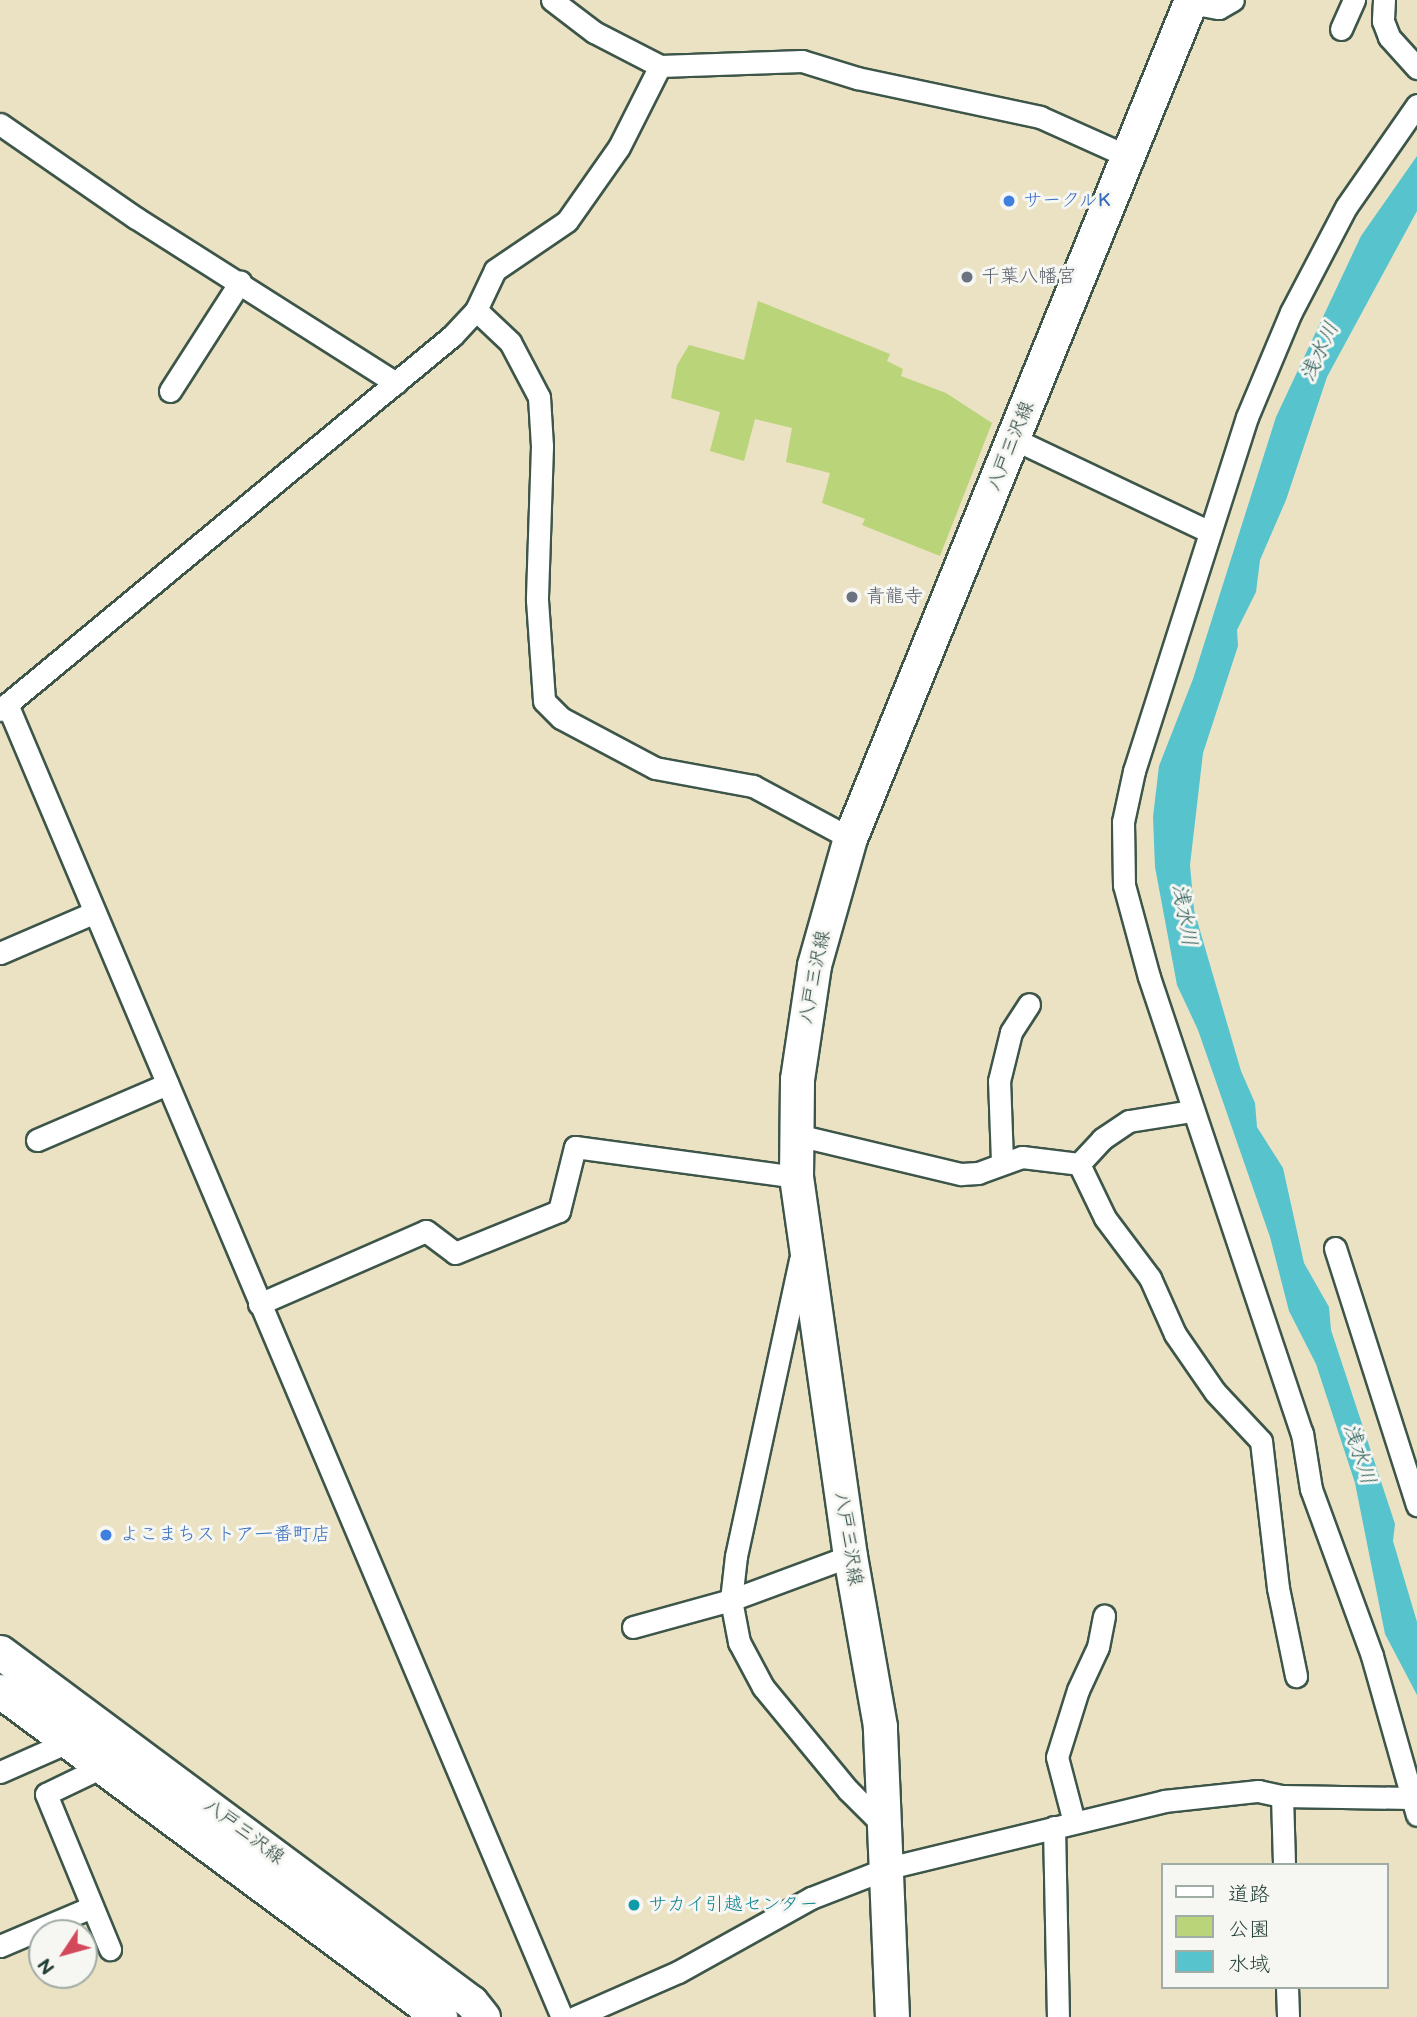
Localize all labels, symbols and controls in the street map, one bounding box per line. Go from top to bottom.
place label: サークルK [1023,190,1111,212]
marker: サークルK [1001,193,1017,209]
place label: 千葉八幡宮 [981,266,1076,288]
marker: 千葉八幡宮 [959,269,975,285]
water label: 浅水川 [1295,318,1345,386]
street label: 八戸三沢線 [983,398,1039,494]
place label: 青龍寺 [866,586,923,608]
marker: 青龍寺 [844,589,860,605]
water label: 浅水川 [1166,882,1202,948]
street label: 八戸三沢線 [795,928,835,1026]
water label: 浅水川 [1337,1420,1381,1488]
street label: 八戸三沢線 [829,1490,867,1588]
place label: よこまちストア一番町店 [120,1524,329,1546]
marker: よこまちストア一番町店 [98,1527,114,1543]
street label: 八戸三沢線 [199,1794,289,1870]
legend [1162,1863,1389,1989]
text: 道路 [1228,1882,1270,1907]
place label: サカイ引越センター [648,1894,819,1916]
marker: サカイ引越センター [626,1897,642,1913]
text: 公園 [1228,1917,1270,1942]
north arrow [28,1919,98,1989]
text: 水域 [1228,1952,1270,1977]
text: N [34,1953,61,1978]

